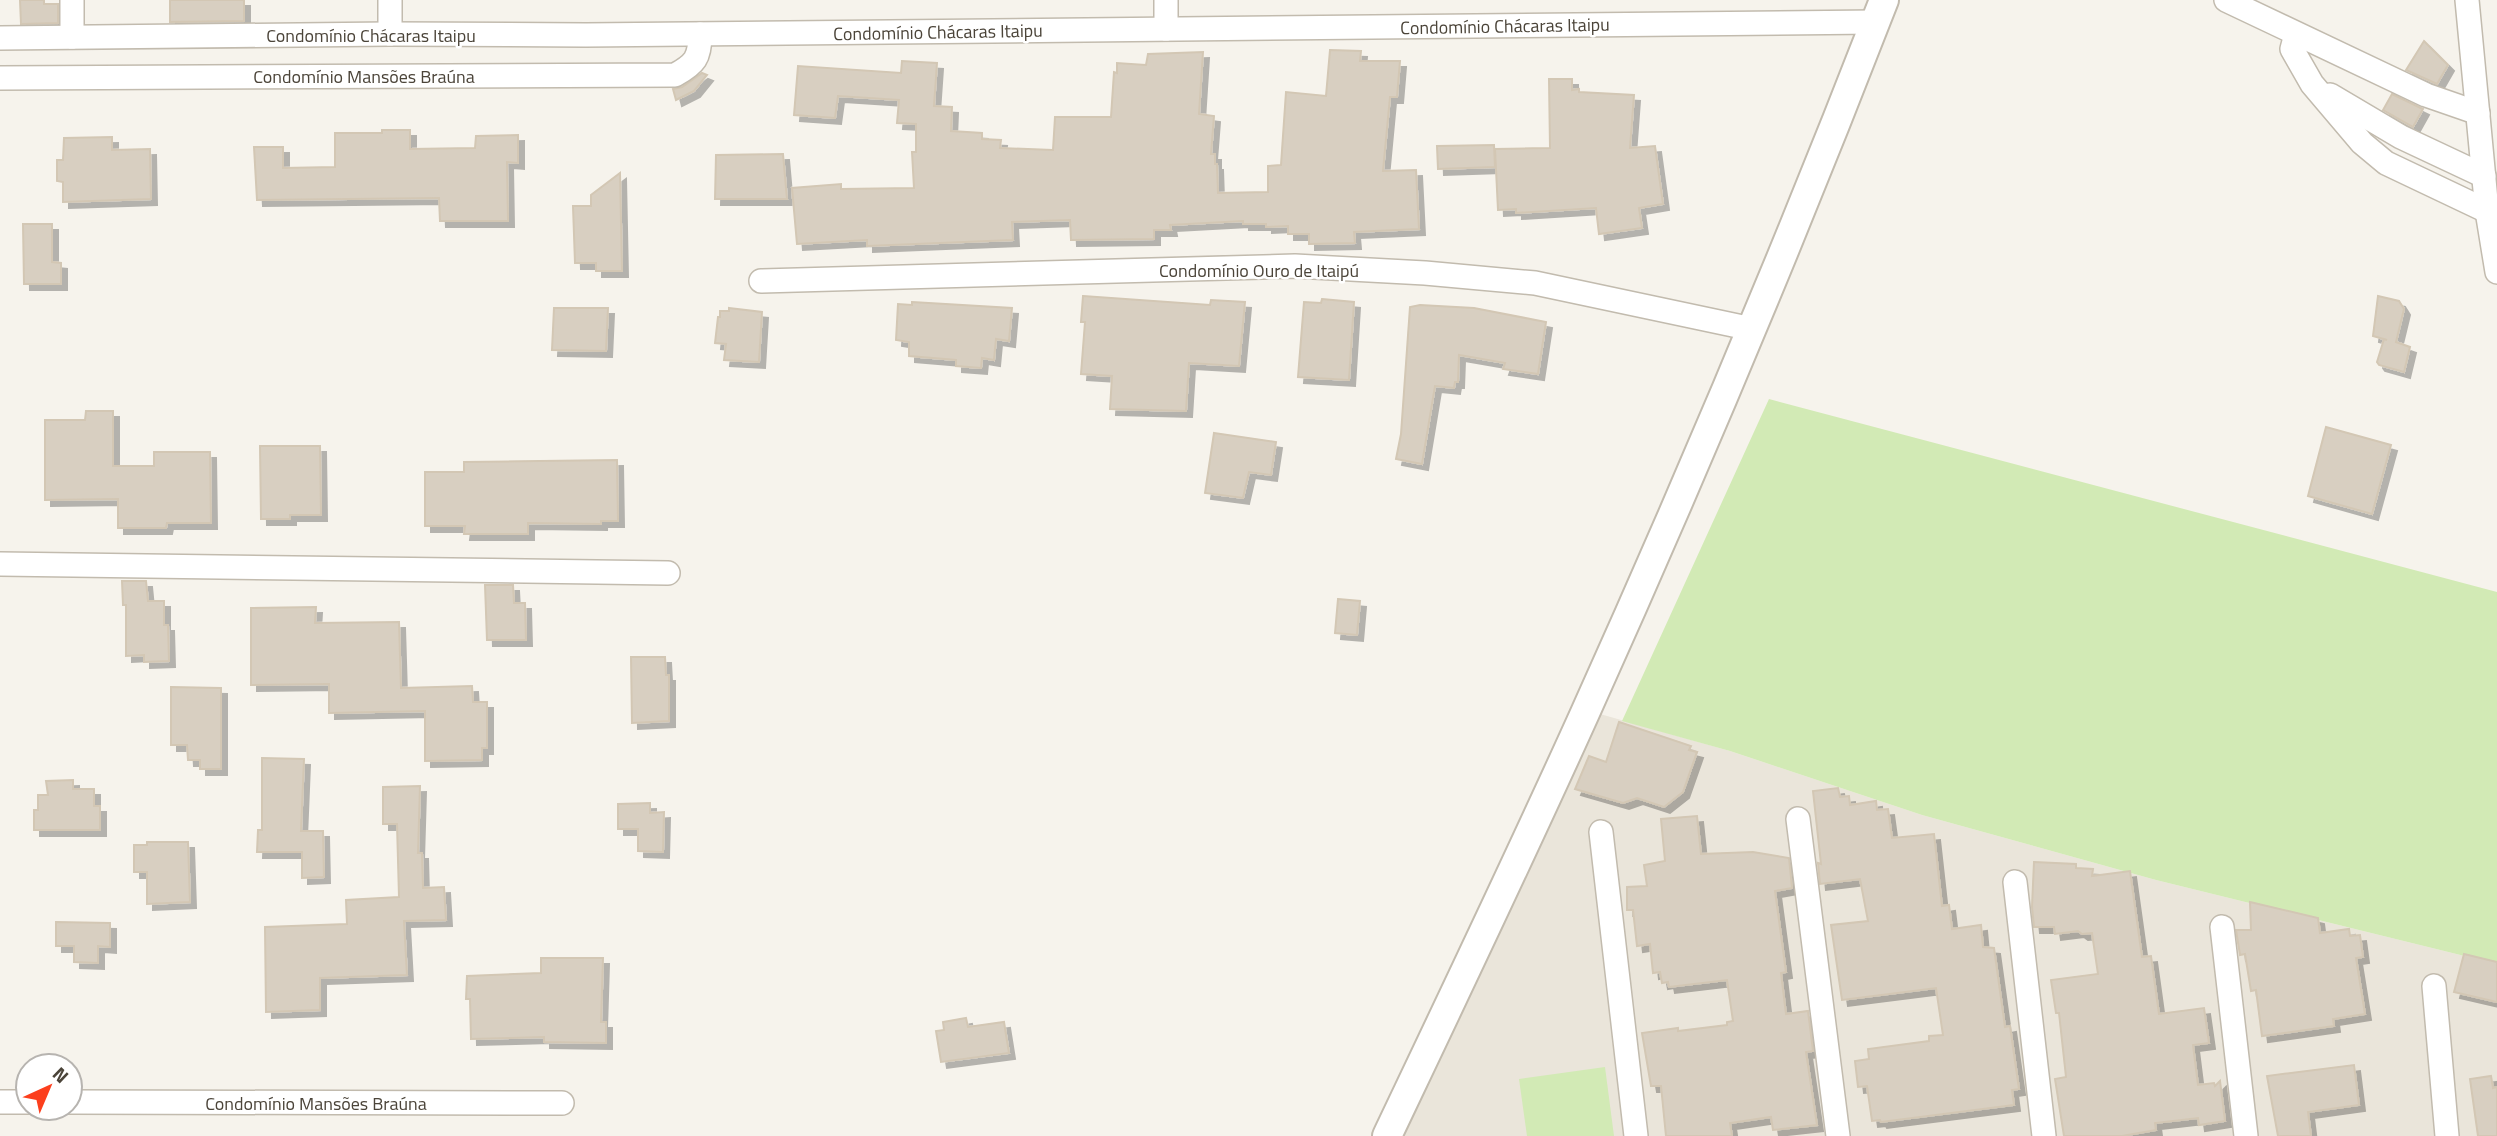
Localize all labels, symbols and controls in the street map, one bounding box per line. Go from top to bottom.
street label: Condomínio Chácaras Itaipu [1400,11,1610,41]
street label: Condomínio Chácaras Itaipu [833,17,1043,47]
street label: Condomínio Chácaras Itaipu [266,22,476,49]
street label: Condomínio Mansões Braúna [253,63,475,90]
street label: Condomínio Ouro de Itaipú [1159,257,1359,284]
north arrow [14,1052,84,1122]
text: N [46,1059,76,1089]
street label: Condomínio Mansões Braúna [205,1090,427,1117]

